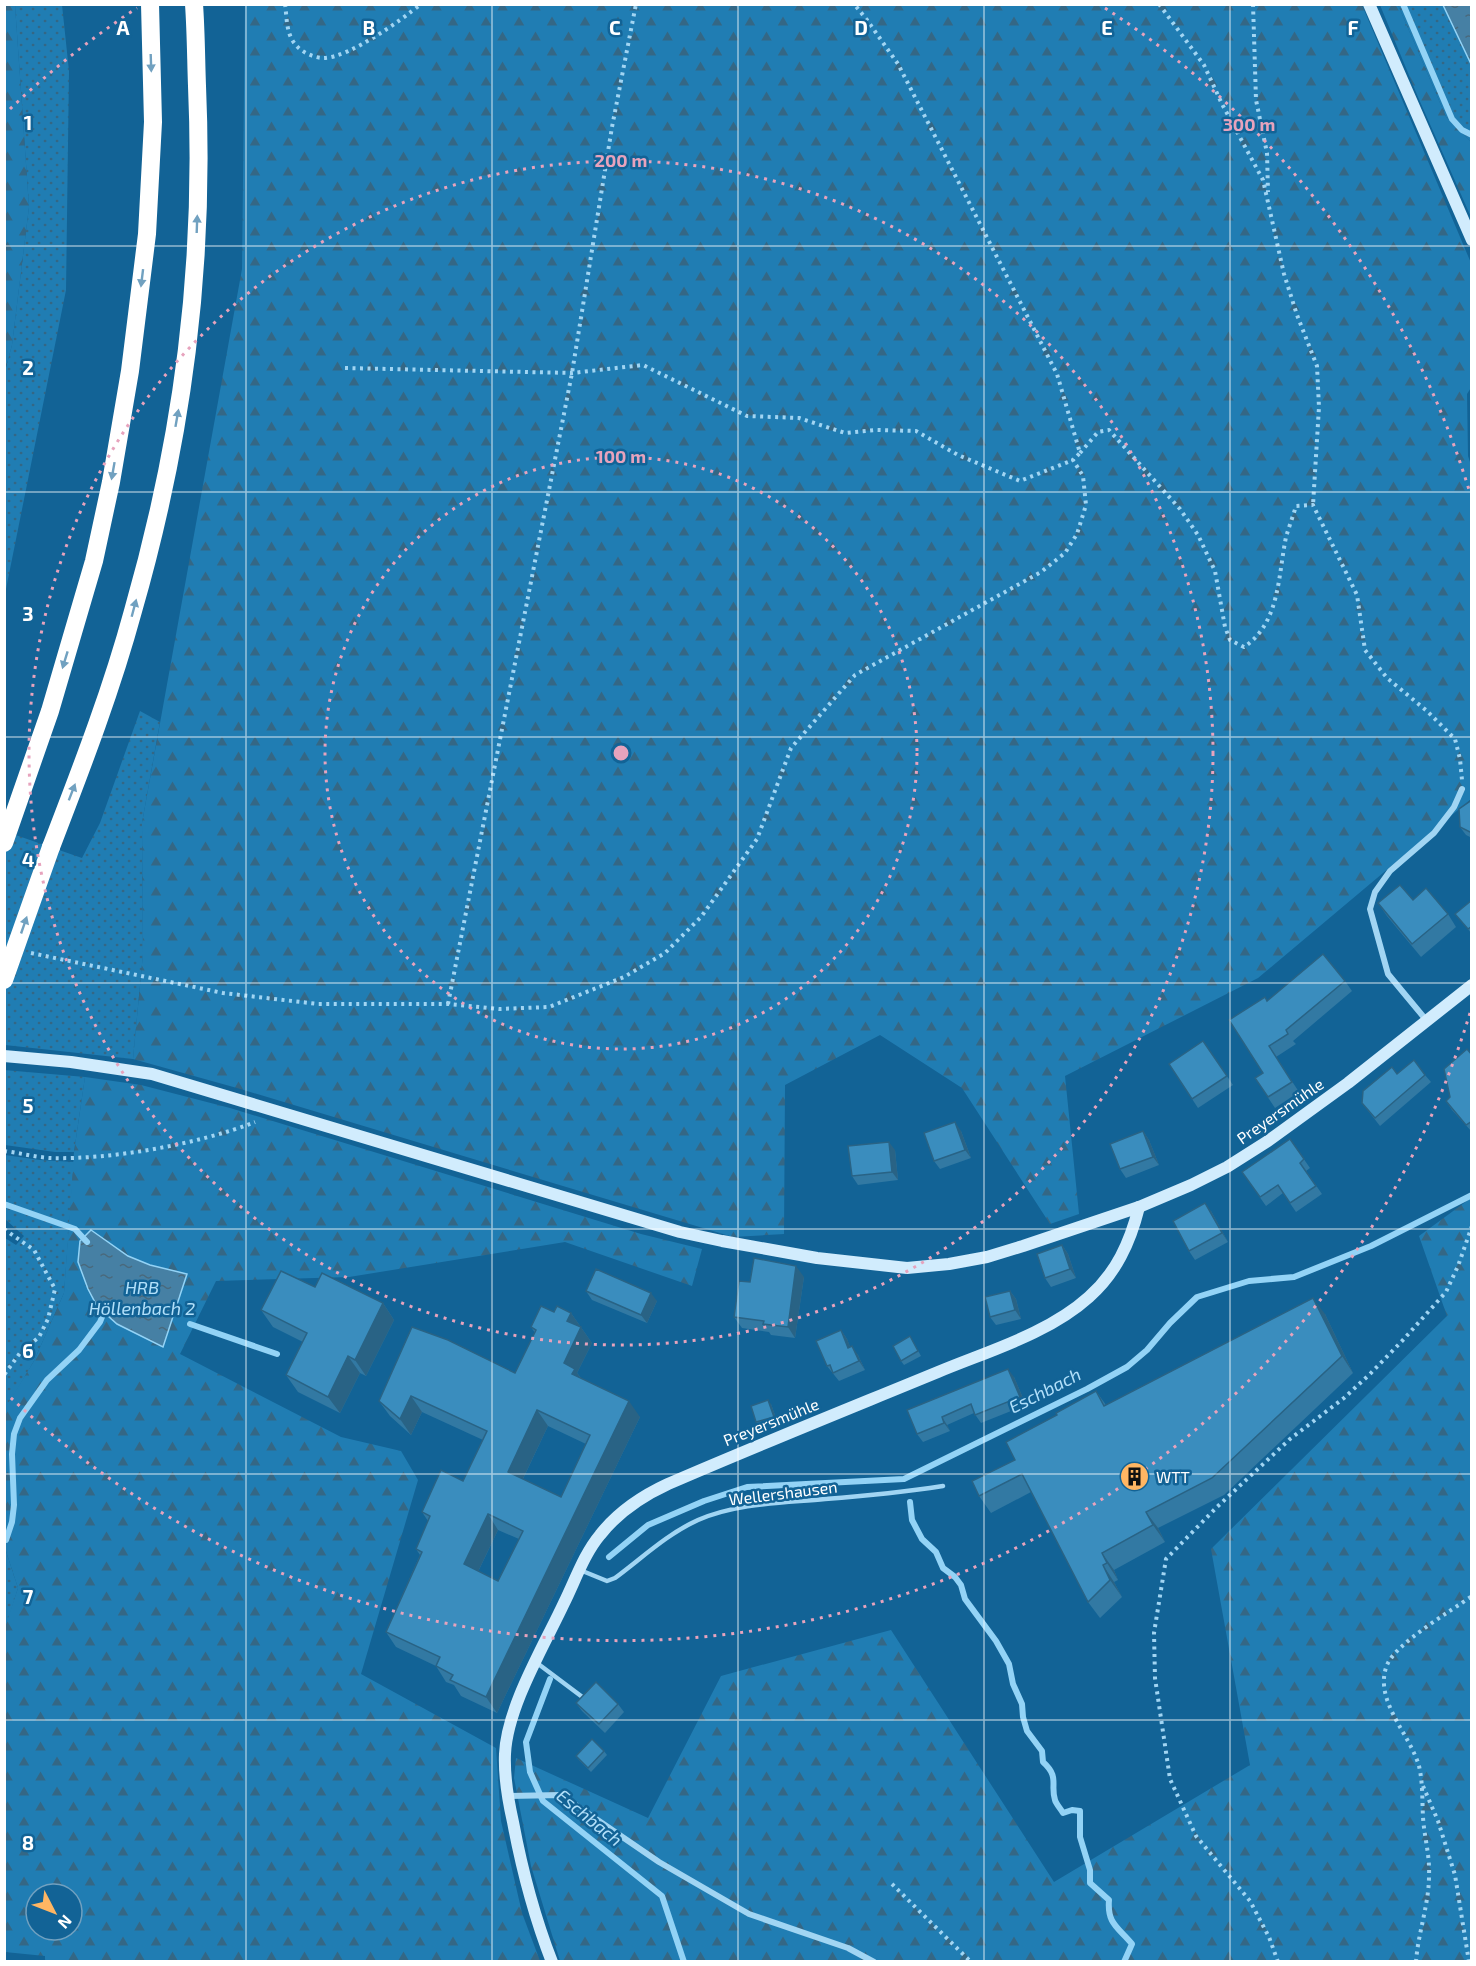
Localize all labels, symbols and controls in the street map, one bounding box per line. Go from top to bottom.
text: A [116,15,130,39]
text: B [363,15,375,39]
text: C [609,15,621,39]
text: D [854,15,868,39]
text: E [1101,15,1113,39]
text: F [1347,15,1359,39]
one-way arrow [147,53,156,72]
text: 1 [24,110,32,134]
text: 300 m [1223,113,1275,135]
text: 200 m [595,149,647,171]
one-way arrow [193,214,202,233]
one-way arrow [137,269,147,288]
text: 2 [22,355,34,379]
one-way arrow [173,408,182,427]
text: 100 m [596,445,646,467]
one-way arrow [108,462,117,481]
one-way arrow [130,599,139,617]
text: 3 [22,601,34,625]
one-way arrow [60,651,69,669]
centre of rings [611,743,631,763]
one-way arrow [67,783,77,801]
text: 4 [22,847,35,871]
one-way arrow [19,916,29,934]
street label: Preyersmühle [1233,1074,1327,1147]
text: 5 [22,1093,34,1117]
water label: HRB Höllenbach 2 [89,1276,195,1319]
text: 6 [22,1338,34,1362]
water label: Eschbach [1005,1363,1084,1418]
street label: Preyersmühle [720,1394,821,1449]
building icon: WTT [1119,1461,1151,1493]
place label: WTT [1156,1467,1190,1486]
street label: Wellershausen [728,1476,838,1509]
text: 7 [23,1584,34,1608]
water label: Eschbach [552,1784,627,1850]
text: 8 [22,1830,34,1854]
north arrow [24,1882,84,1942]
text: N [55,1912,76,1933]

